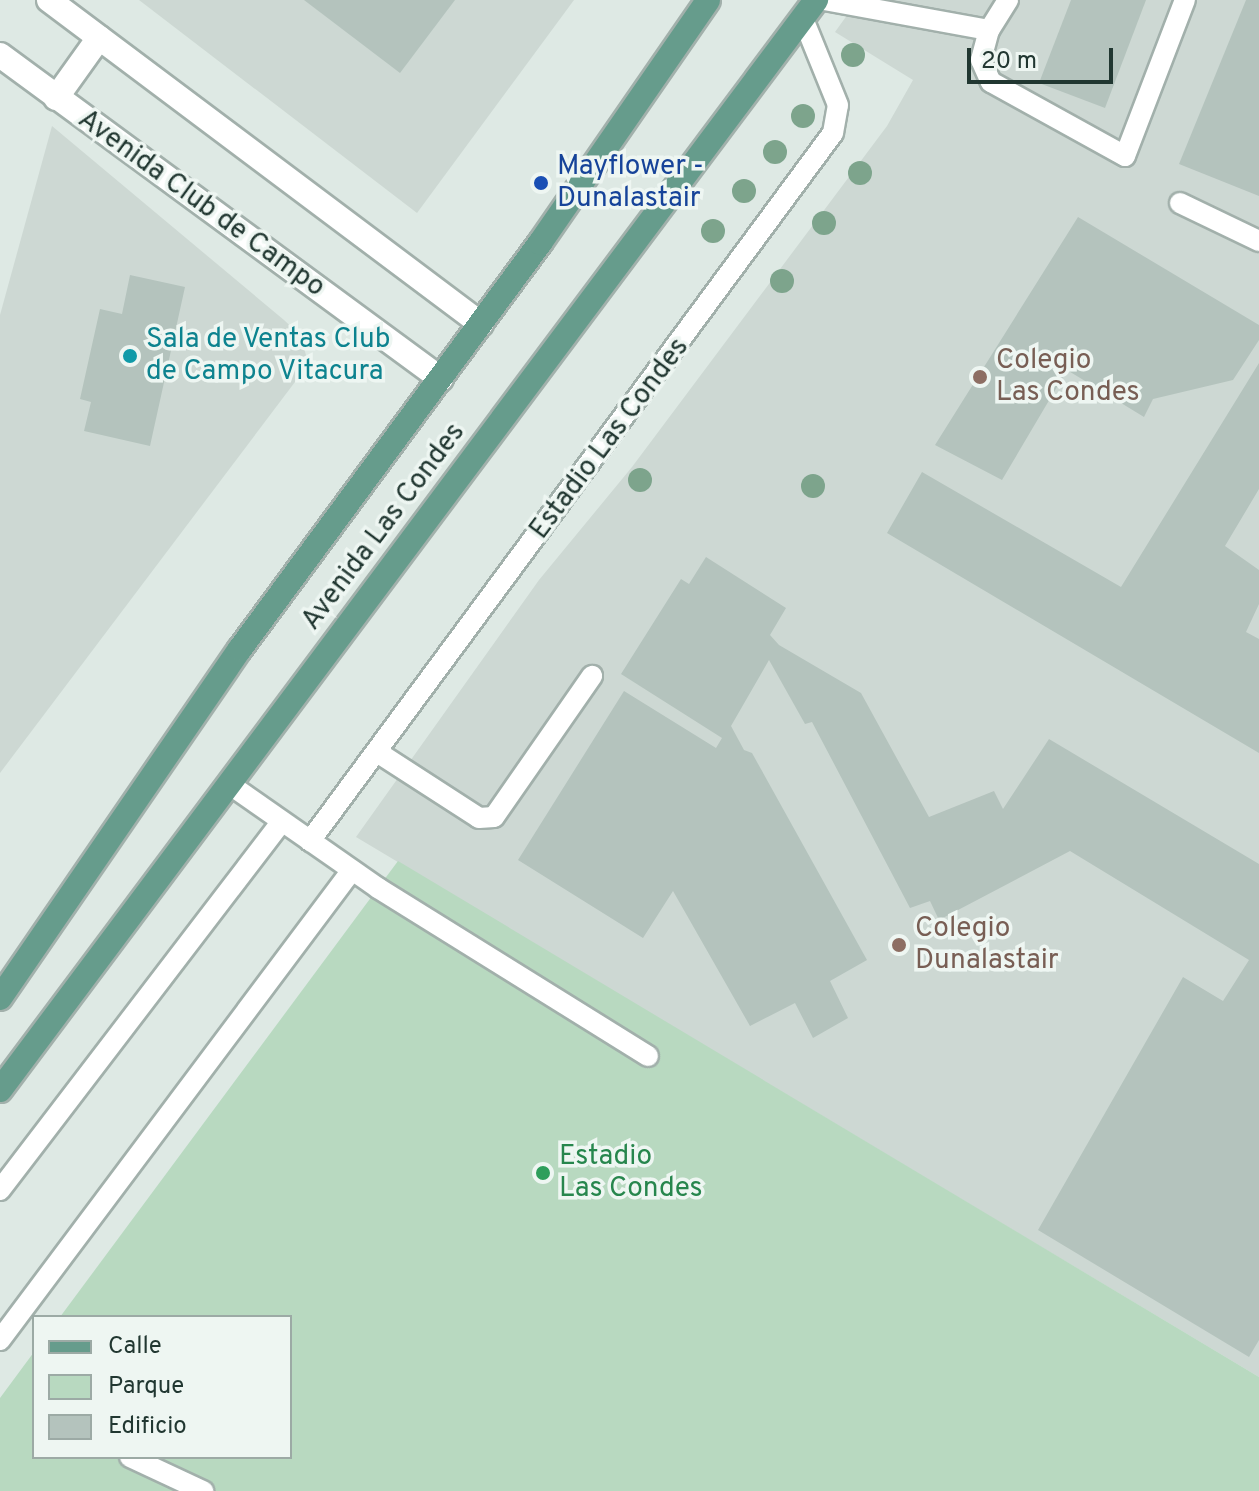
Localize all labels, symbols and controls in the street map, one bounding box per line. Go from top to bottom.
scale bar [971,32,1117,82]
text: 20 m [981,47,1037,77]
street label: Avenida Club de Campo [71,103,331,305]
place label: Mayflower - Dunalastair [557,150,704,216]
marker: Mayflower - Dunalastair [532,174,550,192]
place label: Sala de Ventas Club de Campo Vitacura [146,323,392,389]
street label: Estadio Las Condes [523,332,697,546]
place label: Colegio Las Condes [996,344,1140,410]
marker: Sala de Ventas Club de Campo Vitacura [121,347,139,365]
marker: Colegio Las Condes [971,368,989,386]
street label: Avenida Las Condes [295,417,473,637]
place label: Colegio Dunalastair [915,912,1059,978]
marker: Colegio Dunalastair [890,936,908,954]
place label: Estadio Las Condes [559,1140,703,1206]
marker: Estadio Las Condes [534,1164,552,1182]
legend [32,1315,292,1459]
text: Calle [108,1332,162,1362]
text: Parque [108,1372,184,1402]
text: Edificio [108,1412,187,1442]

